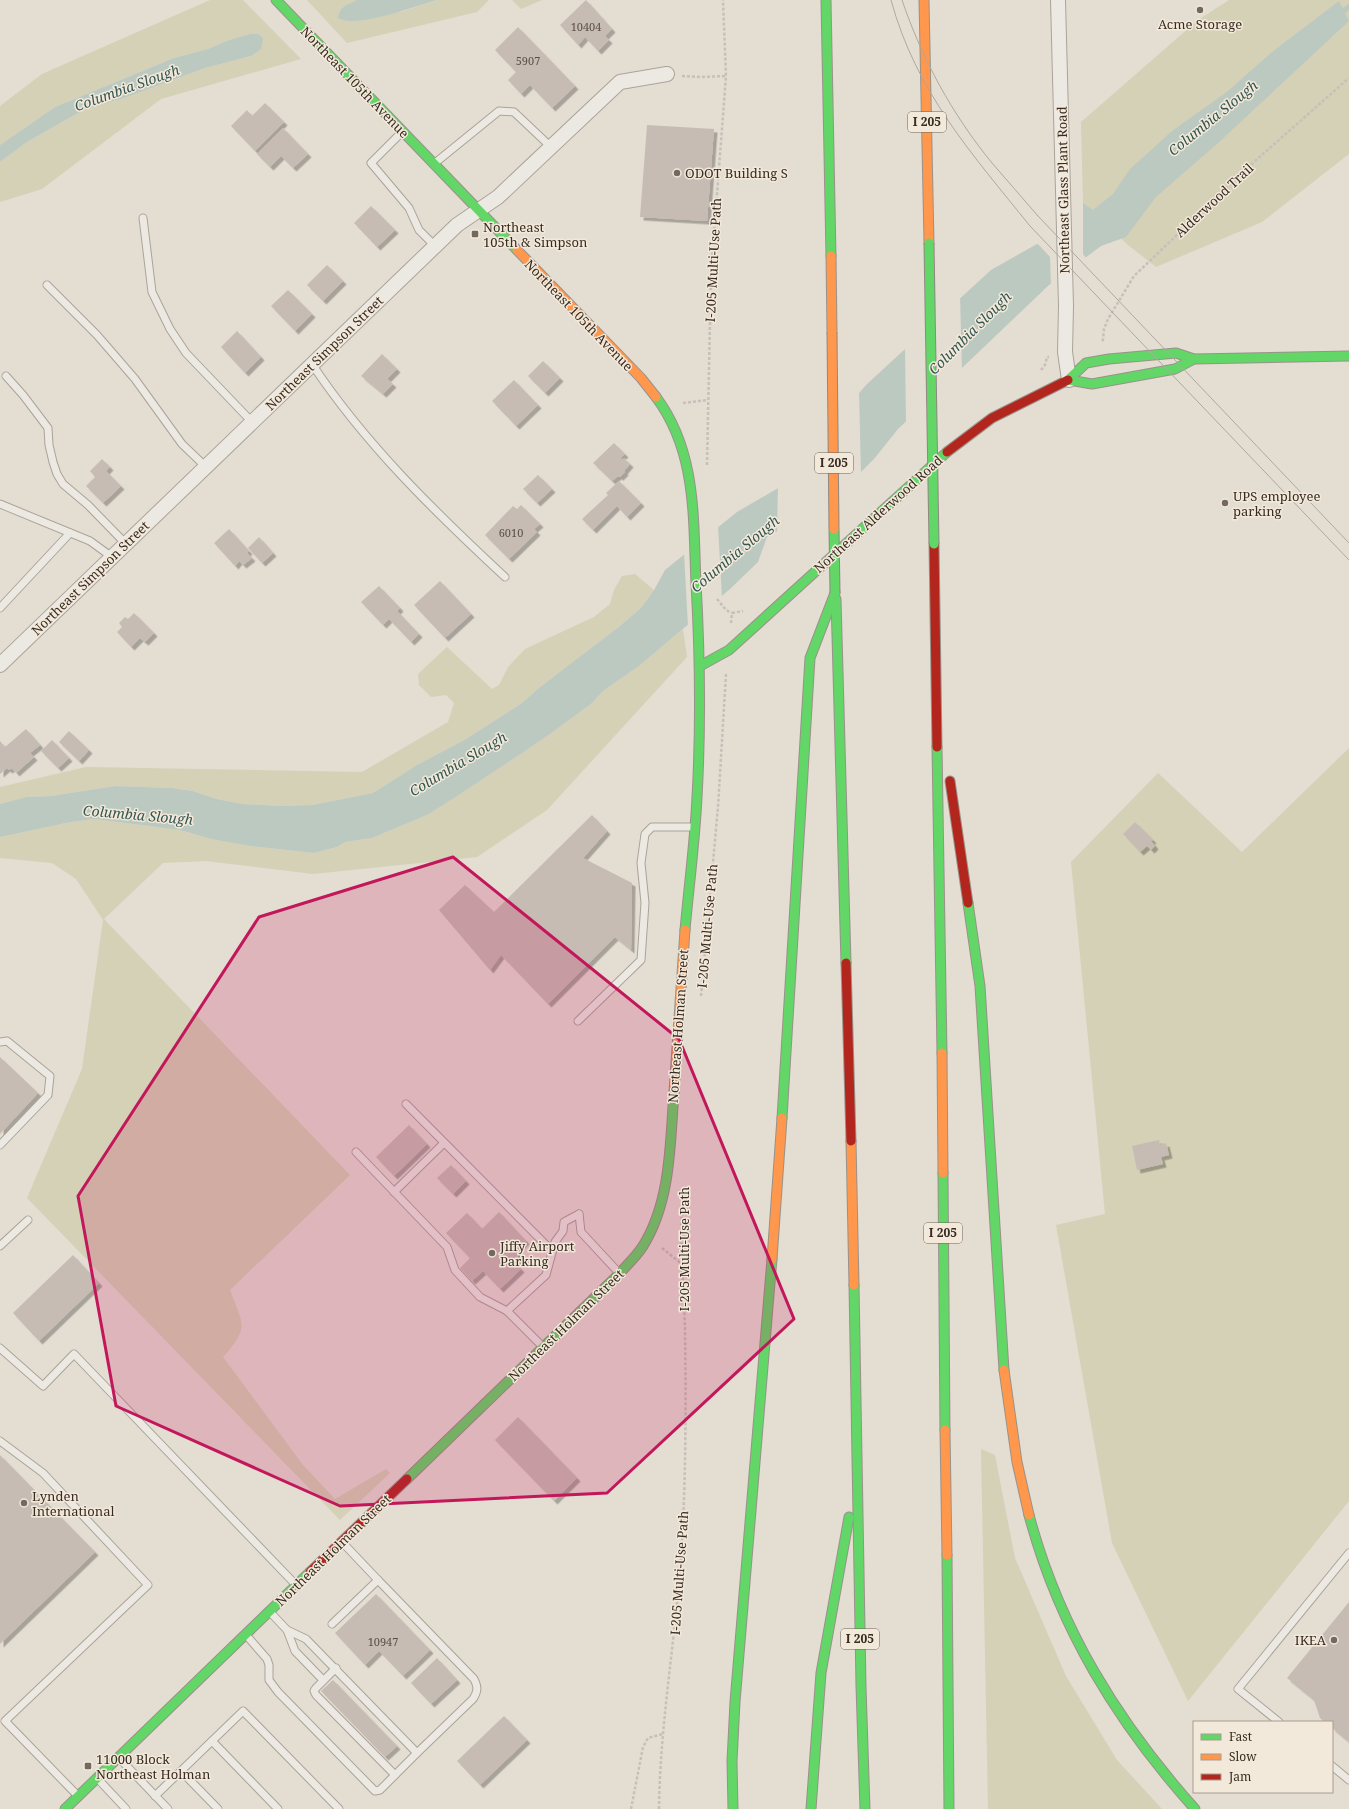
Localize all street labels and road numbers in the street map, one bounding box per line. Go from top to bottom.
street label: Northeast 105th Avenue [297,22,413,142]
street label: Northeast Glass Plant Road [1053,106,1073,274]
road number: I 205 [908,112,946,132]
street label: Alderwood Trail [1171,159,1257,241]
street label: I-205 Multi-Use Path [701,197,725,323]
street label: Northeast 105th Avenue [521,255,637,375]
street label: Northeast Simpson Street [261,292,387,414]
street label: Northeast Alderwood Road [810,451,946,577]
road number: I 205 [815,453,853,473]
street label: Northeast Simpson Street [27,517,153,639]
street label: I-205 Multi-Use Path [693,863,721,989]
street label: Northeast Holman Street [664,948,692,1103]
street label: I-205 Multi-Use Path [675,1187,693,1311]
road number: I 205 [924,1223,962,1243]
street label: Northeast Holman Street [504,1265,628,1385]
street label: Northeast Holman Street [271,1490,395,1610]
street label: I-205 Multi-Use Path [666,1510,692,1636]
road number: I 205 [841,1629,879,1649]

